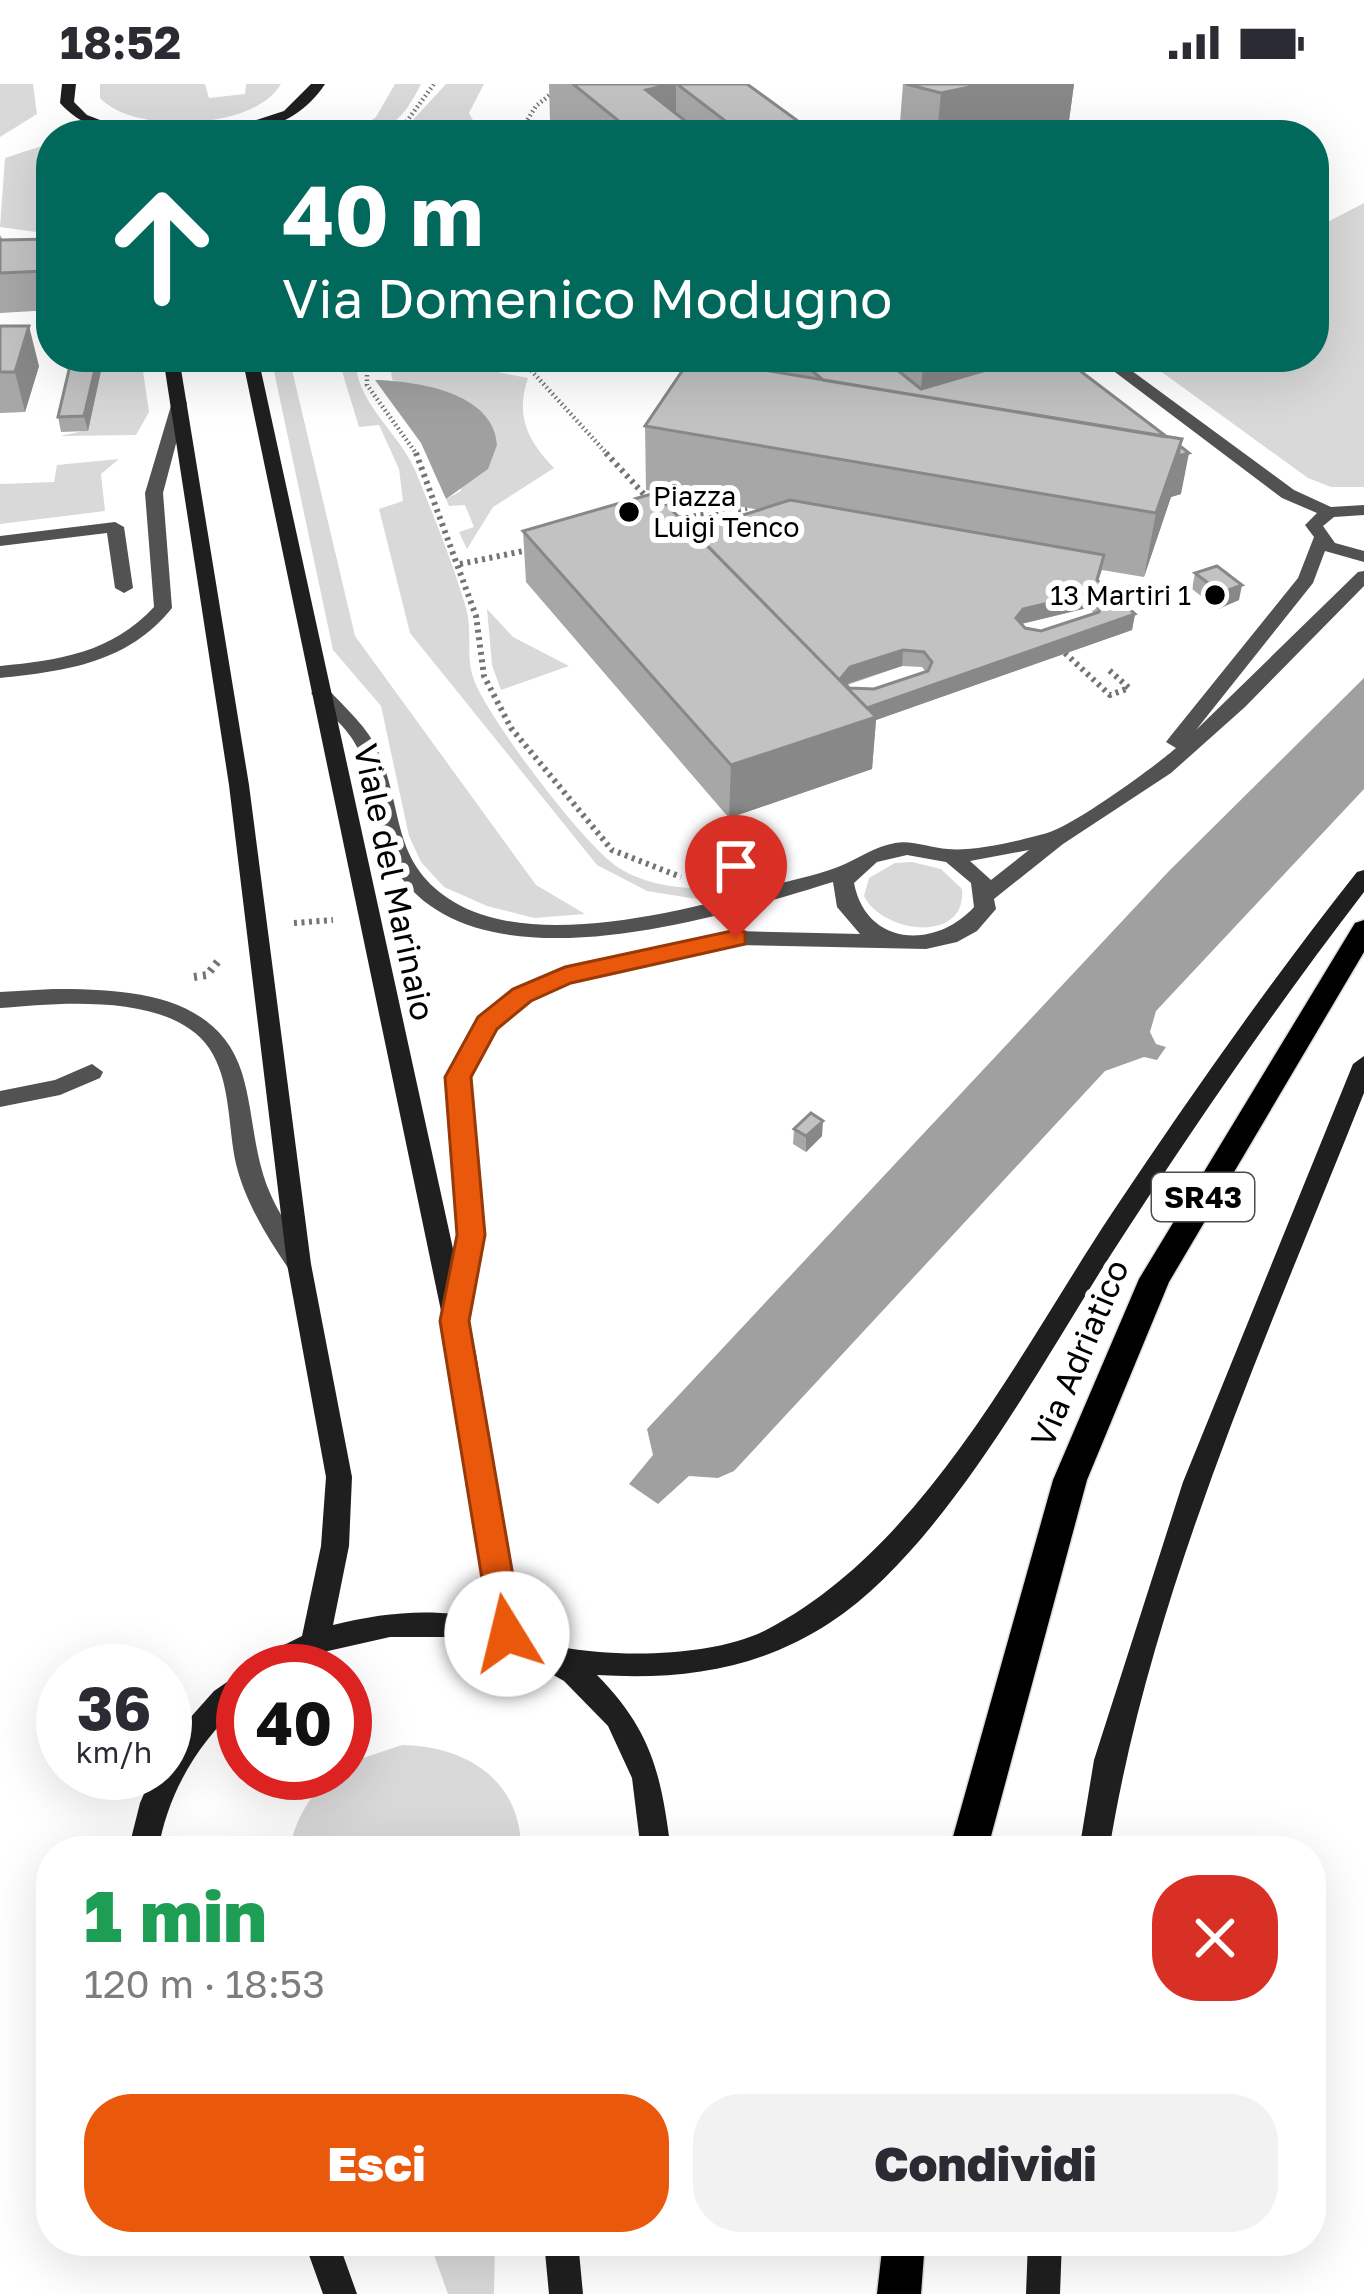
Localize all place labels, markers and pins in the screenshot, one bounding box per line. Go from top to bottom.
place label: Piazza Luigi Tenco [653,480,800,543]
marker: Piazza Luigi Tenco [616,499,642,525]
place label: 13 Martiri 1 [1050,579,1191,611]
marker: 13 Martiri 1 [1202,582,1228,608]
pin [685,815,787,938]

